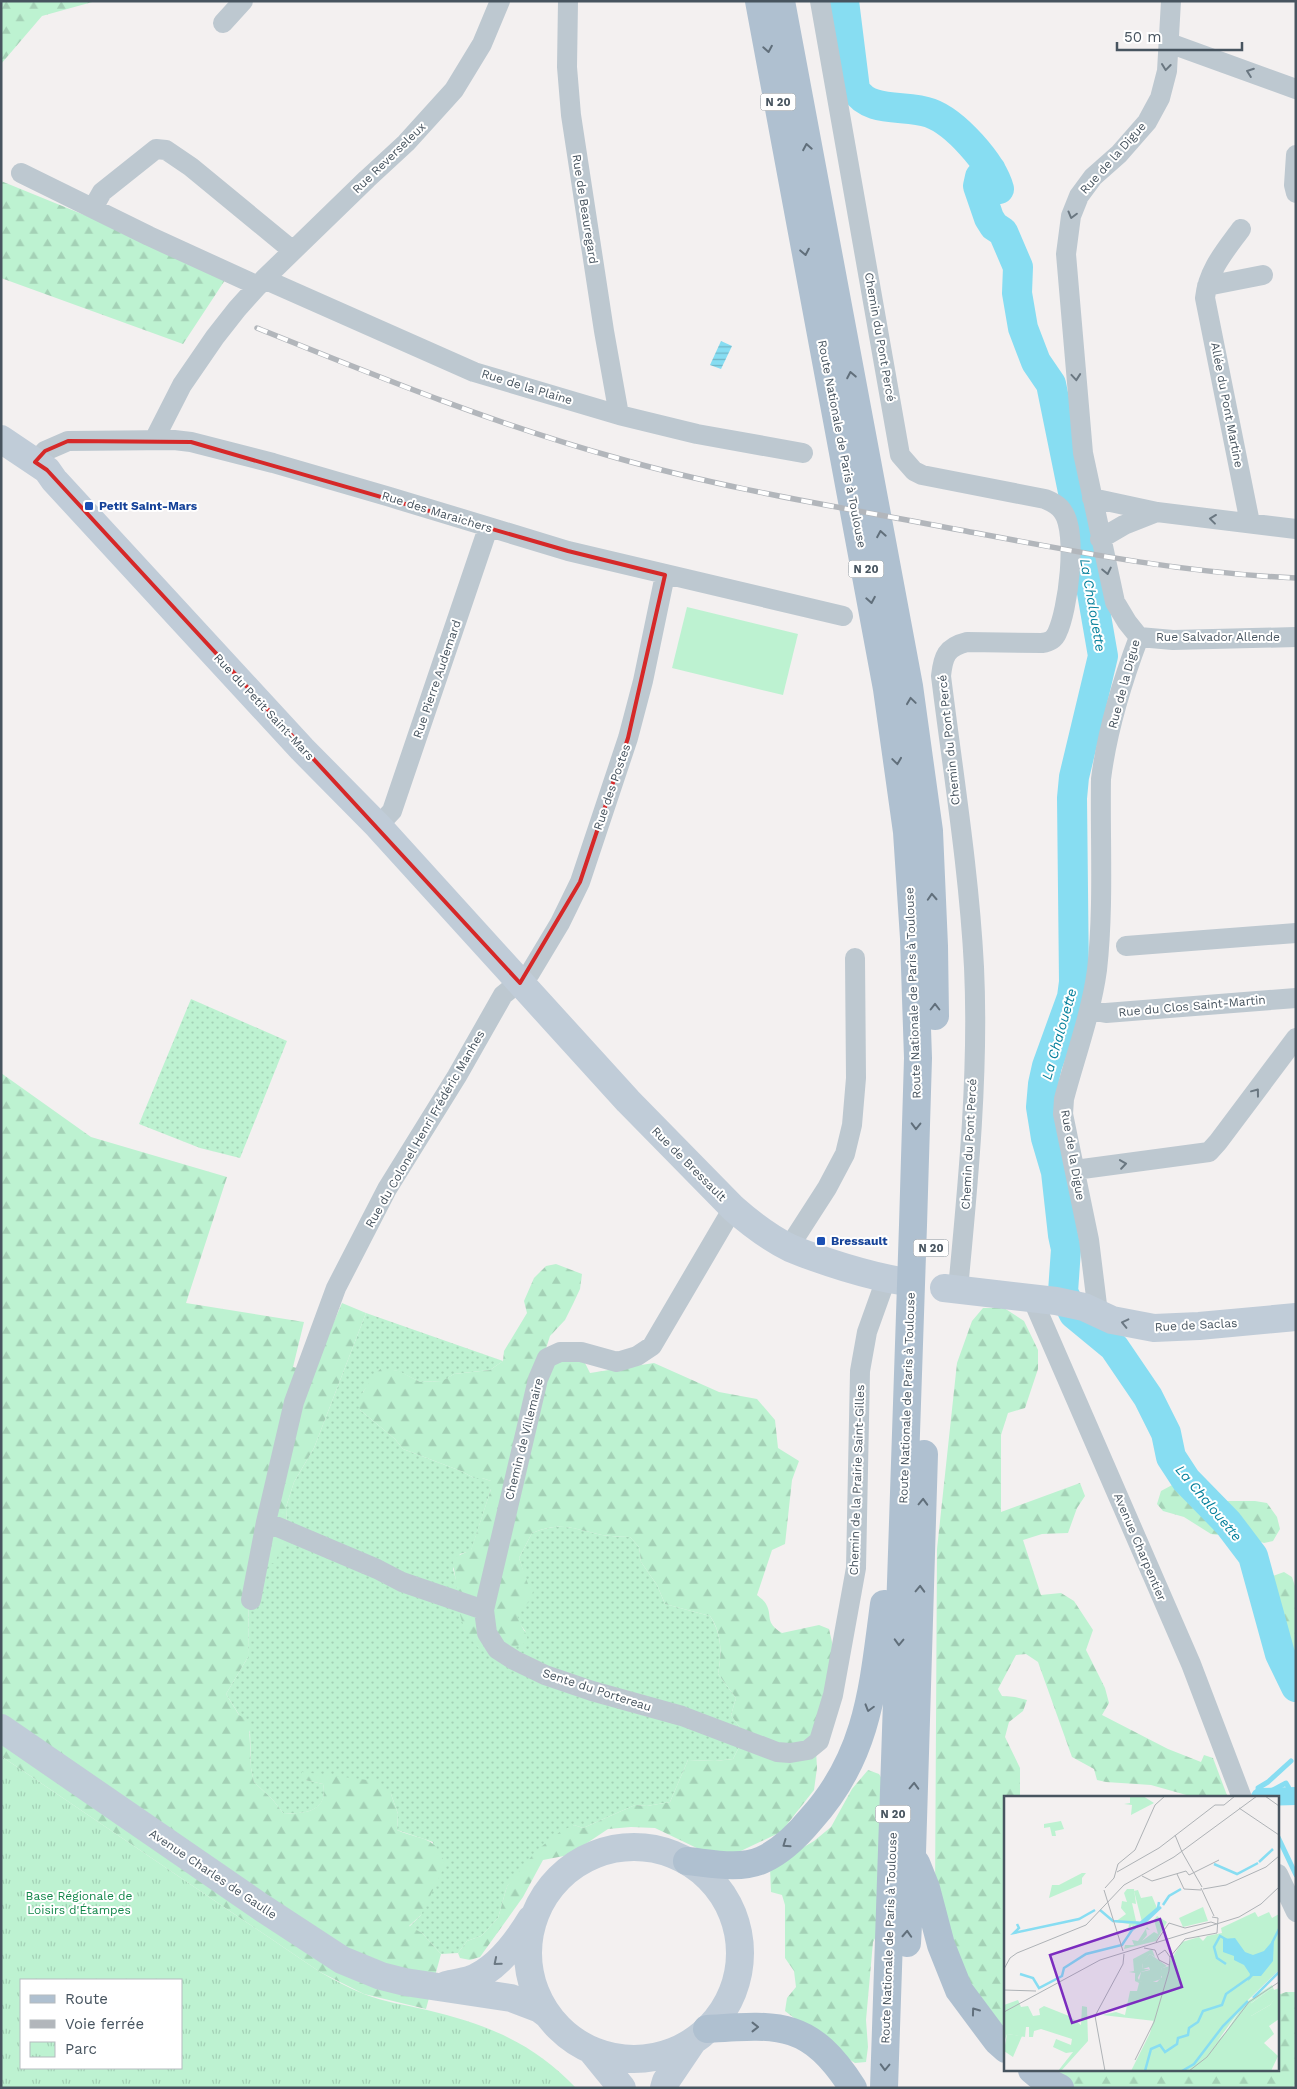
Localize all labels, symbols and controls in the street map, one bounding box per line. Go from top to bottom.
scale bar [1117,20,1242,52]
text: 50 m [1124,28,1161,46]
one-way arrow [762,45,773,54]
one-way arrow [1162,63,1172,72]
one-way arrow [1246,68,1255,78]
road number: N 20 [760,94,796,110]
street label: Rue de la Digue [1077,119,1149,197]
street label: Rue Reverseleux [350,120,428,196]
one-way arrow [803,142,813,151]
street label: Rue de Beauregard [569,153,601,265]
one-way arrow [1068,211,1078,219]
one-way arrow [800,247,810,256]
street label: Chemin du Pont Percé [862,271,898,403]
street label: Route Nationale de Paris à Toulouse [815,339,869,549]
street label: Allée du Pont Martine [1208,341,1246,469]
street label: Rue de la Plaine [480,367,574,408]
one-way arrow [846,370,856,379]
one-way arrow [1071,373,1082,381]
street label: Rue des Maraichers [380,489,494,535]
place label: Petit Saint-Mars [99,499,198,513]
marker: Petit Saint-Mars [83,500,95,512]
one-way arrow [1208,514,1216,525]
one-way arrow [877,530,887,539]
water label: La Chalouette [1077,557,1109,653]
road number: N 20 [848,560,884,578]
one-way arrow [1101,567,1112,576]
one-way arrow [866,596,876,605]
street label: Rue Pierre Audemard [410,618,464,740]
street label: Rue Salvador Allende [1156,630,1280,644]
street label: Rue de la Digue [1105,638,1143,730]
street label: Rue du Petit Saint-Mars [211,651,317,763]
street label: Chemin du Pont Percé [935,674,963,806]
one-way arrow [906,696,917,704]
street label: Rue des Postes [591,742,633,832]
one-way arrow [891,757,902,765]
street label: Route Nationale de Paris à Toulouse [902,887,924,1099]
one-way arrow [927,893,937,900]
water label: La Chalouette [1038,986,1080,1082]
street label: Rue du Clos Saint-Martin [1118,993,1266,1019]
one-way arrow [930,1003,940,1010]
street label: Rue du Colonel Henri Frédéric Manhes [363,1028,487,1230]
street label: Chemin du Pont Percé [959,1078,979,1210]
one-way arrow [1250,1089,1258,1098]
street label: Rue de la Digue [1058,1109,1088,1201]
one-way arrow [911,1123,921,1131]
street label: Rue de Bressault [649,1124,729,1204]
one-way arrow [1120,1159,1128,1170]
place label: Bressault [831,1234,888,1248]
marker: Bressault [815,1235,827,1247]
road number: N 20 [914,1240,948,1256]
street label: Route Nationale de Paris à Toulouse [896,1292,918,1504]
street label: Rue de Saclas [1154,1316,1238,1334]
one-way arrow [1121,1318,1130,1329]
street label: Chemin de Villemaire [502,1377,546,1501]
street label: Chemin de la Prairie Saint-Gilles [847,1384,867,1576]
water label: La Chalouette [1173,1462,1245,1544]
street label: Avenue Charpentier [1111,1491,1169,1603]
one-way arrow [917,1498,928,1506]
one-way arrow [915,1585,925,1592]
one-way arrow [893,1638,904,1646]
street label: Sente du Portereau [541,1666,653,1714]
one-way arrow [864,1703,874,1711]
one-way arrow [909,1782,919,1790]
inset map [1004,1796,1280,2072]
road number: N 20 [876,1806,910,1822]
street label: Avenue Charles de Gaulle [147,1826,279,1922]
street label: Route Nationale de Paris à Toulouse [878,1832,900,2044]
one-way arrow [782,1838,792,1847]
park label: Base Régionale de Loisirs d'Étampes [26,1889,132,1917]
one-way arrow [902,1930,913,1938]
one-way arrow [493,1956,502,1965]
legend [20,1979,182,2069]
text: Route [65,1990,108,2008]
one-way arrow [972,2008,981,2017]
text: Voie ferrée [65,2015,144,2033]
one-way arrow [752,2022,760,2032]
text: Parc [65,2040,97,2058]
one-way arrow [880,2064,890,2071]

